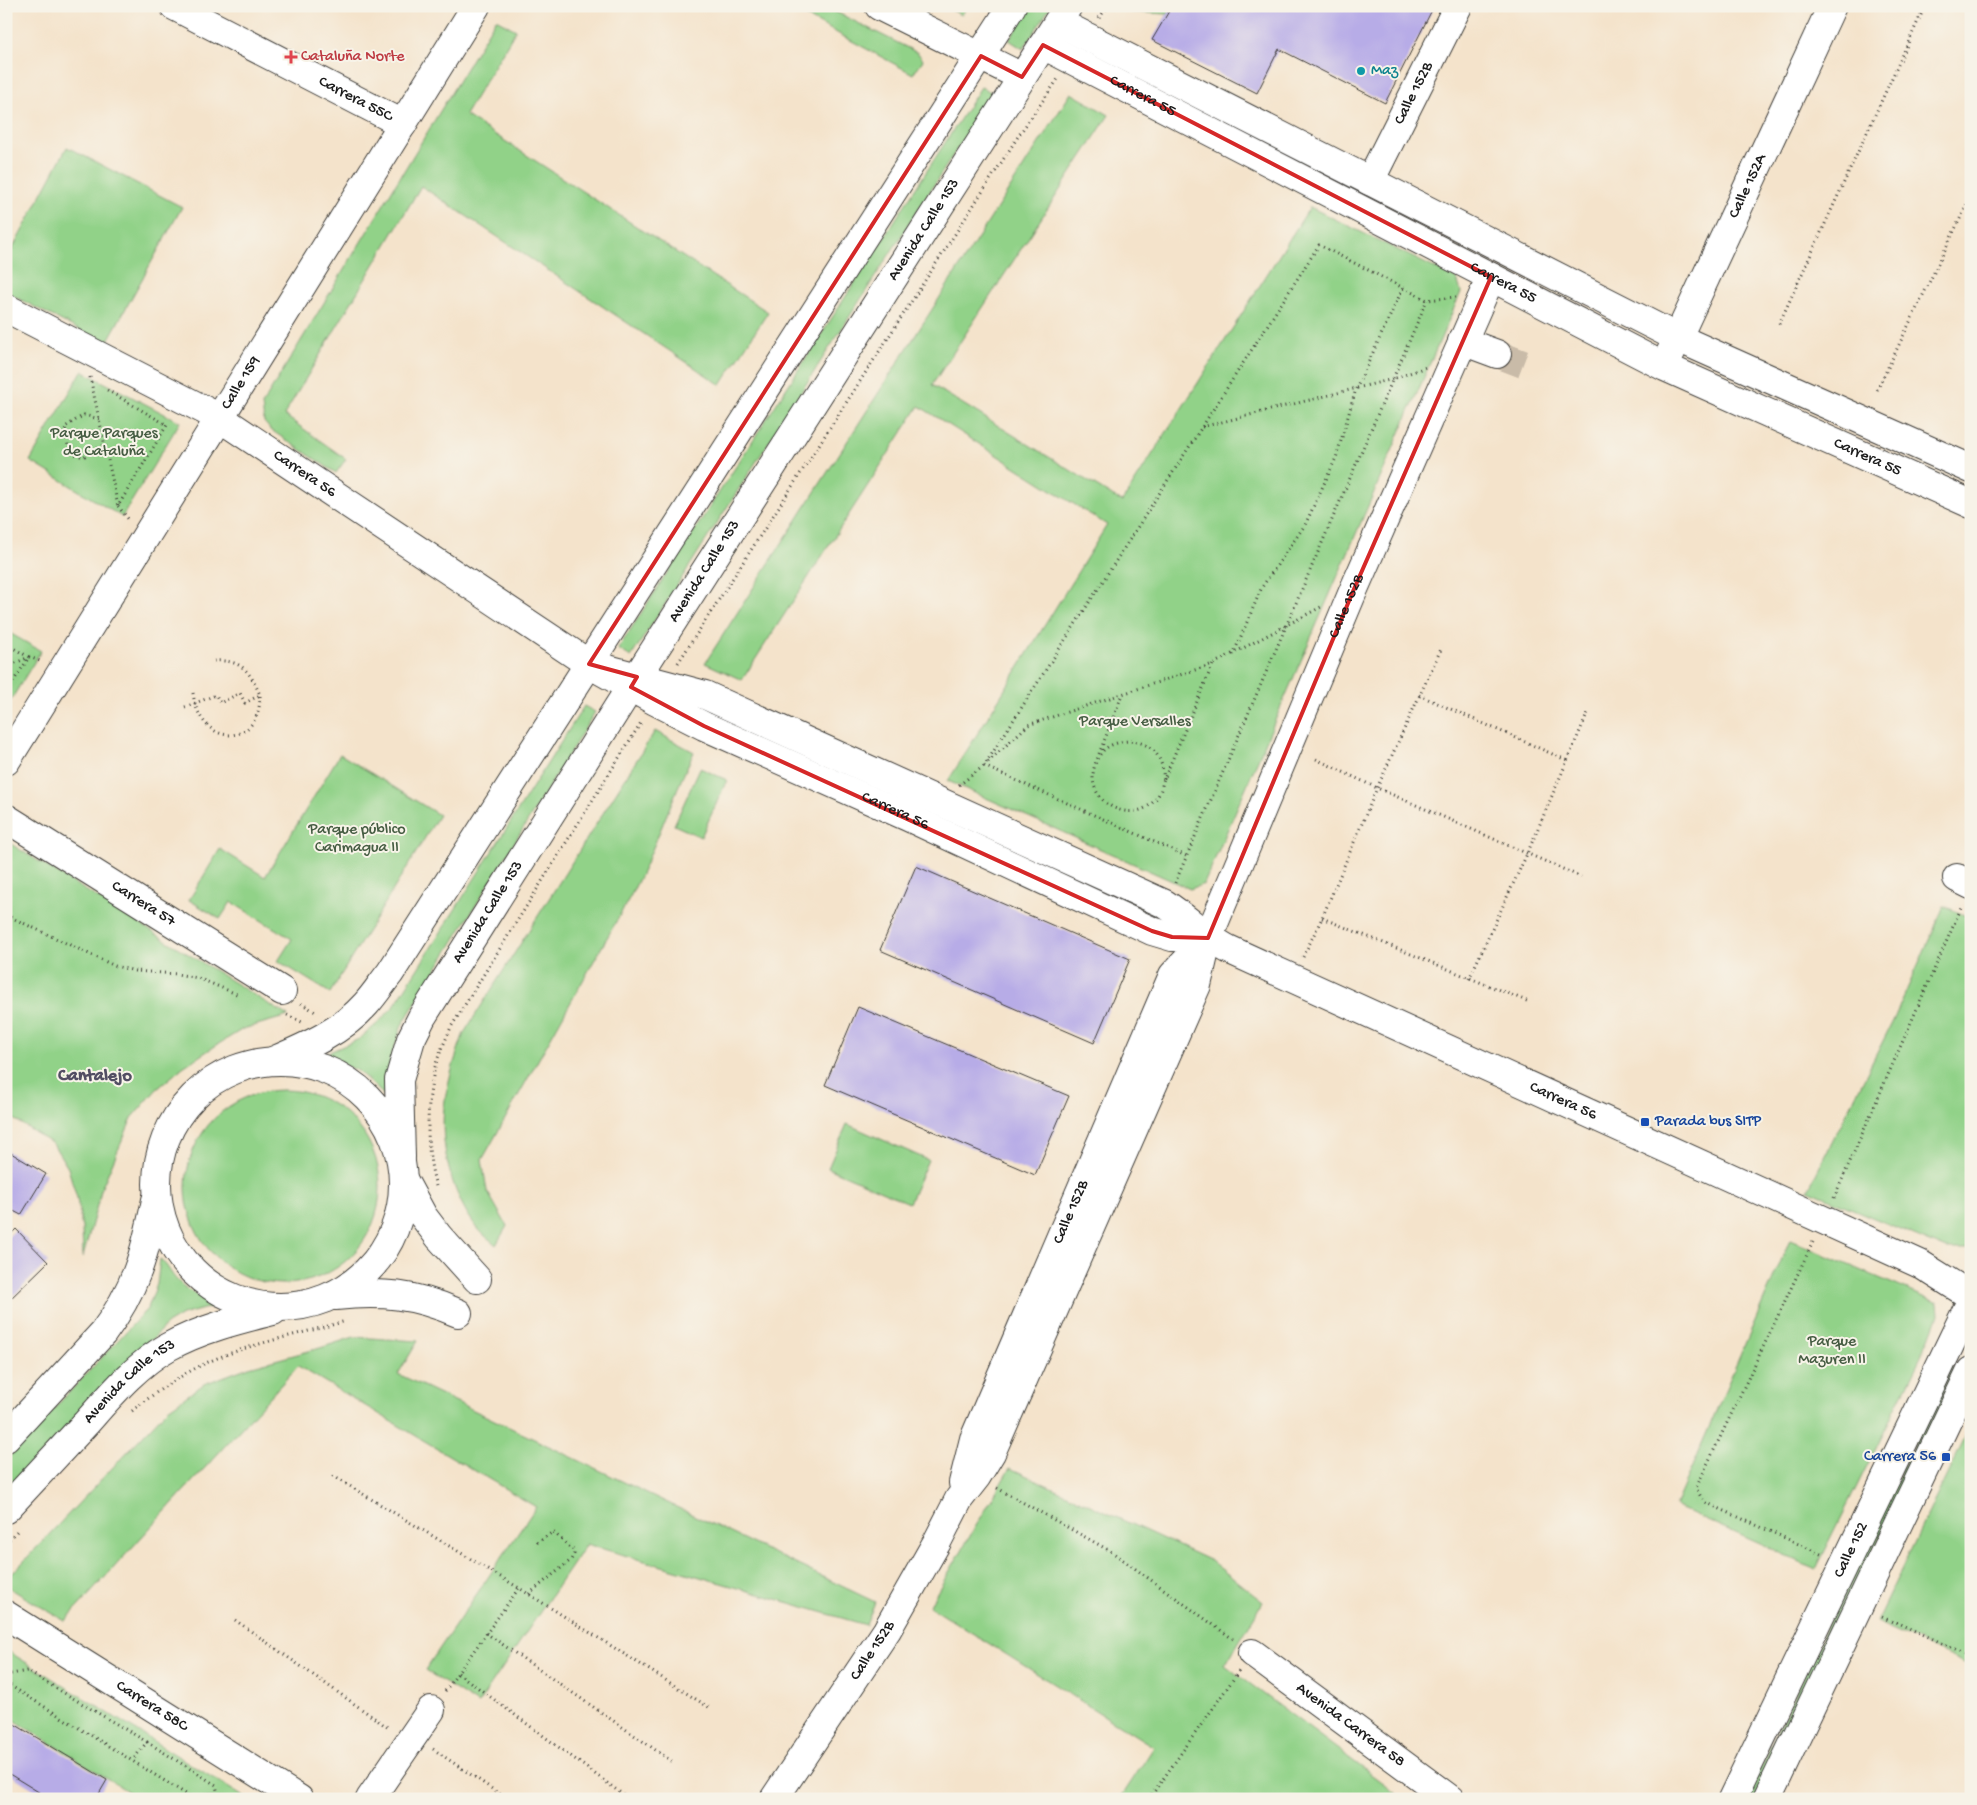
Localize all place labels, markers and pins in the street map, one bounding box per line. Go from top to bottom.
place label: Cataluña Norte [301,48,405,67]
marker: Cataluña Norte [285,51,297,63]
place label: Maz [1371,62,1399,81]
marker: Maz [1355,65,1367,77]
place label: Parada bus SITP [1654,1113,1761,1132]
marker: Parada bus SITP [1639,1116,1651,1128]
place label: Carrera 56 [1864,1448,1937,1467]
marker: Carrera 56 [1940,1451,1952,1463]

